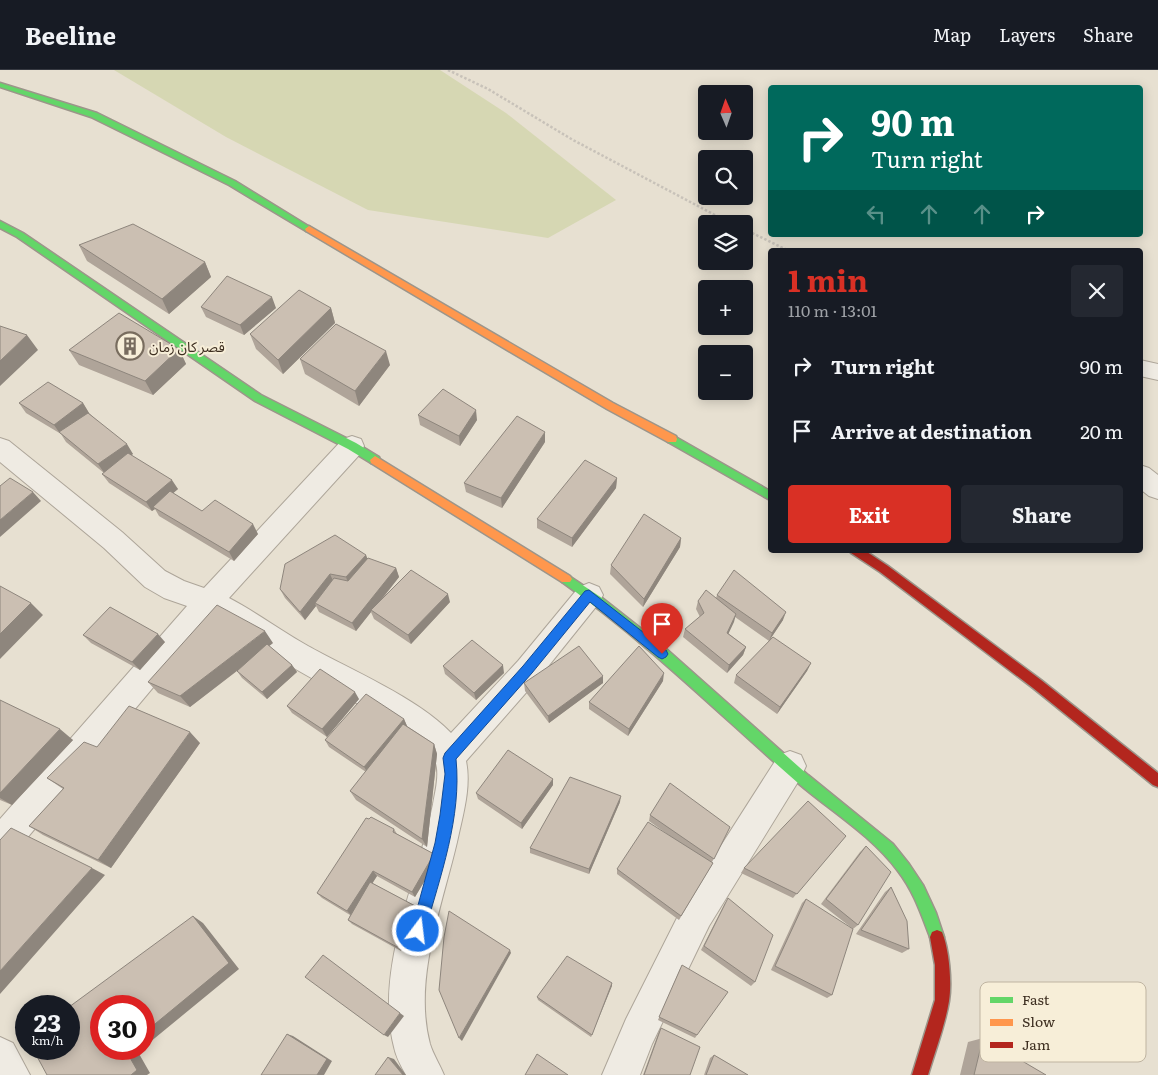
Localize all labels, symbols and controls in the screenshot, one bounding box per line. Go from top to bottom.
text: Beeline [25,17,116,52]
text: Map [933,21,971,48]
text: Layers [999,21,1055,48]
text: Share [1083,21,1133,48]
north arrow [698,85,752,140]
map controls [698,85,753,400]
text: 90 m [871,95,955,147]
icon: right [788,105,853,170]
text: Turn right [871,142,983,175]
button: search [698,150,753,205]
icon: left [862,200,890,228]
icon: ahead [915,200,943,228]
icon: ahead [968,200,996,228]
icon: right [1021,200,1049,228]
button: layers [698,215,753,270]
text: 1 min [788,257,868,301]
button: close [1071,265,1123,317]
button: + [698,280,753,335]
text: 110 m · 13:01 [788,298,877,322]
building icon: قصر كان زمان [115,331,145,361]
place label: قصر كان زمان [149,336,225,356]
button: − [698,345,753,400]
icon: right [788,352,816,380]
text: Turn right [831,352,935,380]
text: 90 m [1080,352,1123,380]
icon: arrive [788,417,816,445]
text: Arrive at destination [831,417,1032,445]
text: 20 m [1080,417,1123,445]
button: Exit [788,485,951,543]
button: Share [961,485,1123,543]
pin [641,603,683,654]
icon: arrive [648,610,676,638]
position arrow [391,904,443,956]
legend [980,982,1146,1062]
text: Fast [1022,989,1050,1009]
speed limit sign: 30 [90,995,155,1060]
text: 23 [34,1003,61,1040]
text: Slow [1022,1011,1055,1031]
text: km/h [32,1031,63,1049]
text: Jam [1022,1034,1051,1054]

